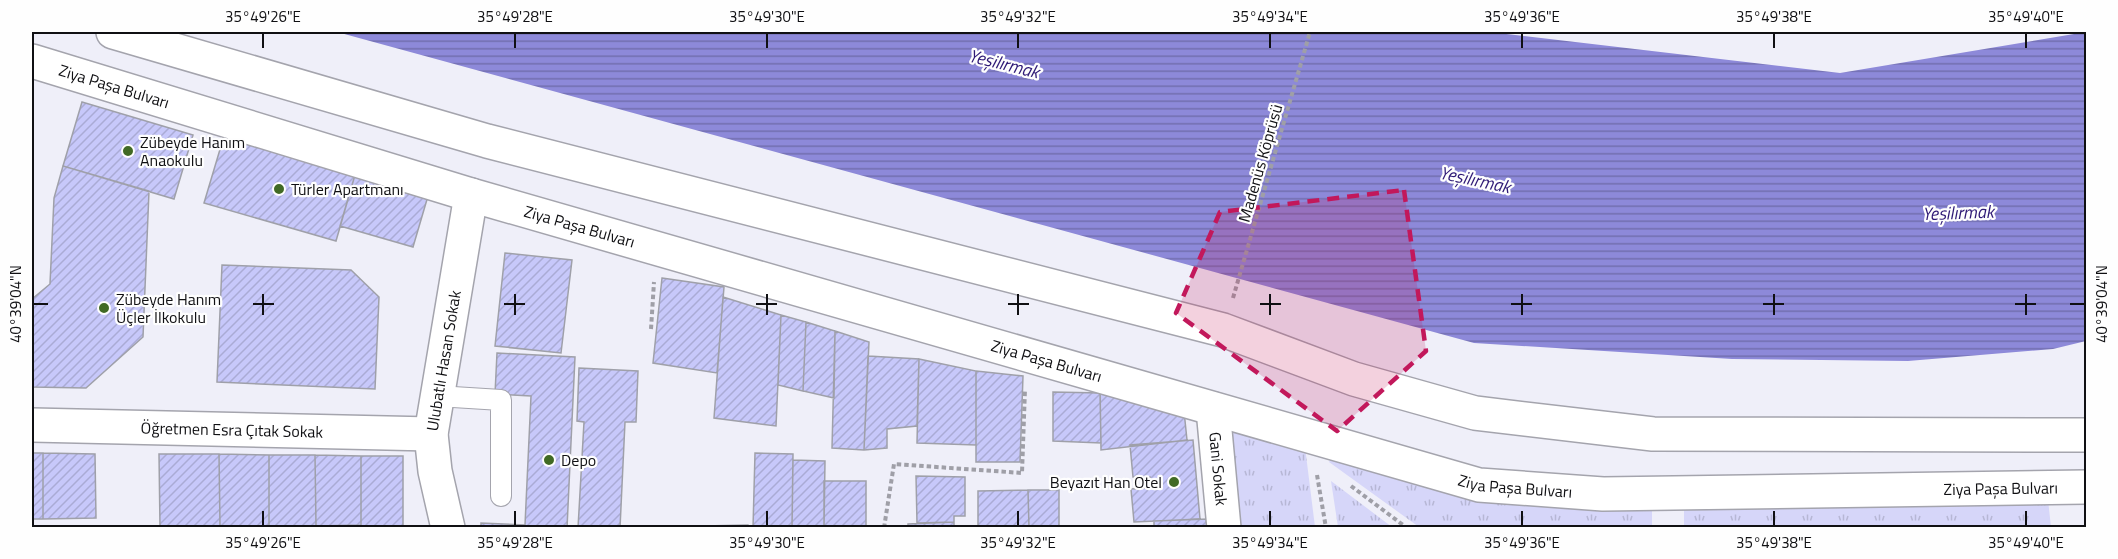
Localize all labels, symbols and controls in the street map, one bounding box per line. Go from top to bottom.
text: 35°49'26"E [225,5,301,28]
text: 35°49'28"E [477,5,553,28]
text: 35°49'30"E [729,5,805,28]
text: 35°49'32"E [980,5,1056,28]
text: 35°49'34"E [1232,5,1308,28]
text: 35°49'36"E [1484,5,1560,28]
text: 35°49'38"E [1736,5,1812,28]
text: 35°49'40"E [1988,5,2064,28]
water label: Yeşilırmak [966,42,1044,86]
street label: Ziya Paşa Bulvarı [56,58,172,114]
street label: Madenüs Köprüsü [1232,101,1288,225]
place label: Zübeyde Hanım Anaokulu [140,130,245,172]
marker: Zübeyde Hanım Anaokulu [121,144,135,158]
water label: Yeşilırmak [1437,159,1515,201]
place label: Türler Apartmanı [291,177,404,201]
marker: Türler Apartmanı [272,182,286,196]
water label: Yeşilırmak [1922,198,1996,227]
street label: Ziya Paşa Bulvarı [521,199,638,254]
text: 40°39'04"N [4,265,27,343]
text: 40°39'04"N [2090,265,2113,343]
place label: Zübeyde Hanım Üçler İlkokulu [116,287,221,329]
street label: Ulubatlı Hasan Sokak [420,288,467,433]
marker: Zübeyde Hanım Üçler İlkokulu [97,301,111,315]
street label: Ziya Paşa Bulvarı [988,333,1105,388]
street label: Öğretmen Esra Çıtak Sokak [140,415,324,444]
street label: Gani Sokak [1203,431,1234,507]
place label: Depo [561,448,596,472]
marker: Depo [542,453,556,467]
street label: Ziya Paşa Bulvarı [1455,468,1573,504]
place label: Beyazıt Han Otel [1050,470,1162,494]
marker: Beyazıt Han Otel [1167,475,1181,489]
street label: Ziya Paşa Bulvarı [1943,475,2058,501]
text: 35°49'26"E [225,531,301,554]
text: 35°49'28"E [477,531,553,554]
text: 35°49'30"E [729,531,805,554]
text: 35°49'32"E [980,531,1056,554]
text: 35°49'34"E [1232,531,1308,554]
text: 35°49'36"E [1484,531,1560,554]
text: 35°49'38"E [1736,531,1812,554]
text: 35°49'40"E [1988,531,2064,554]

